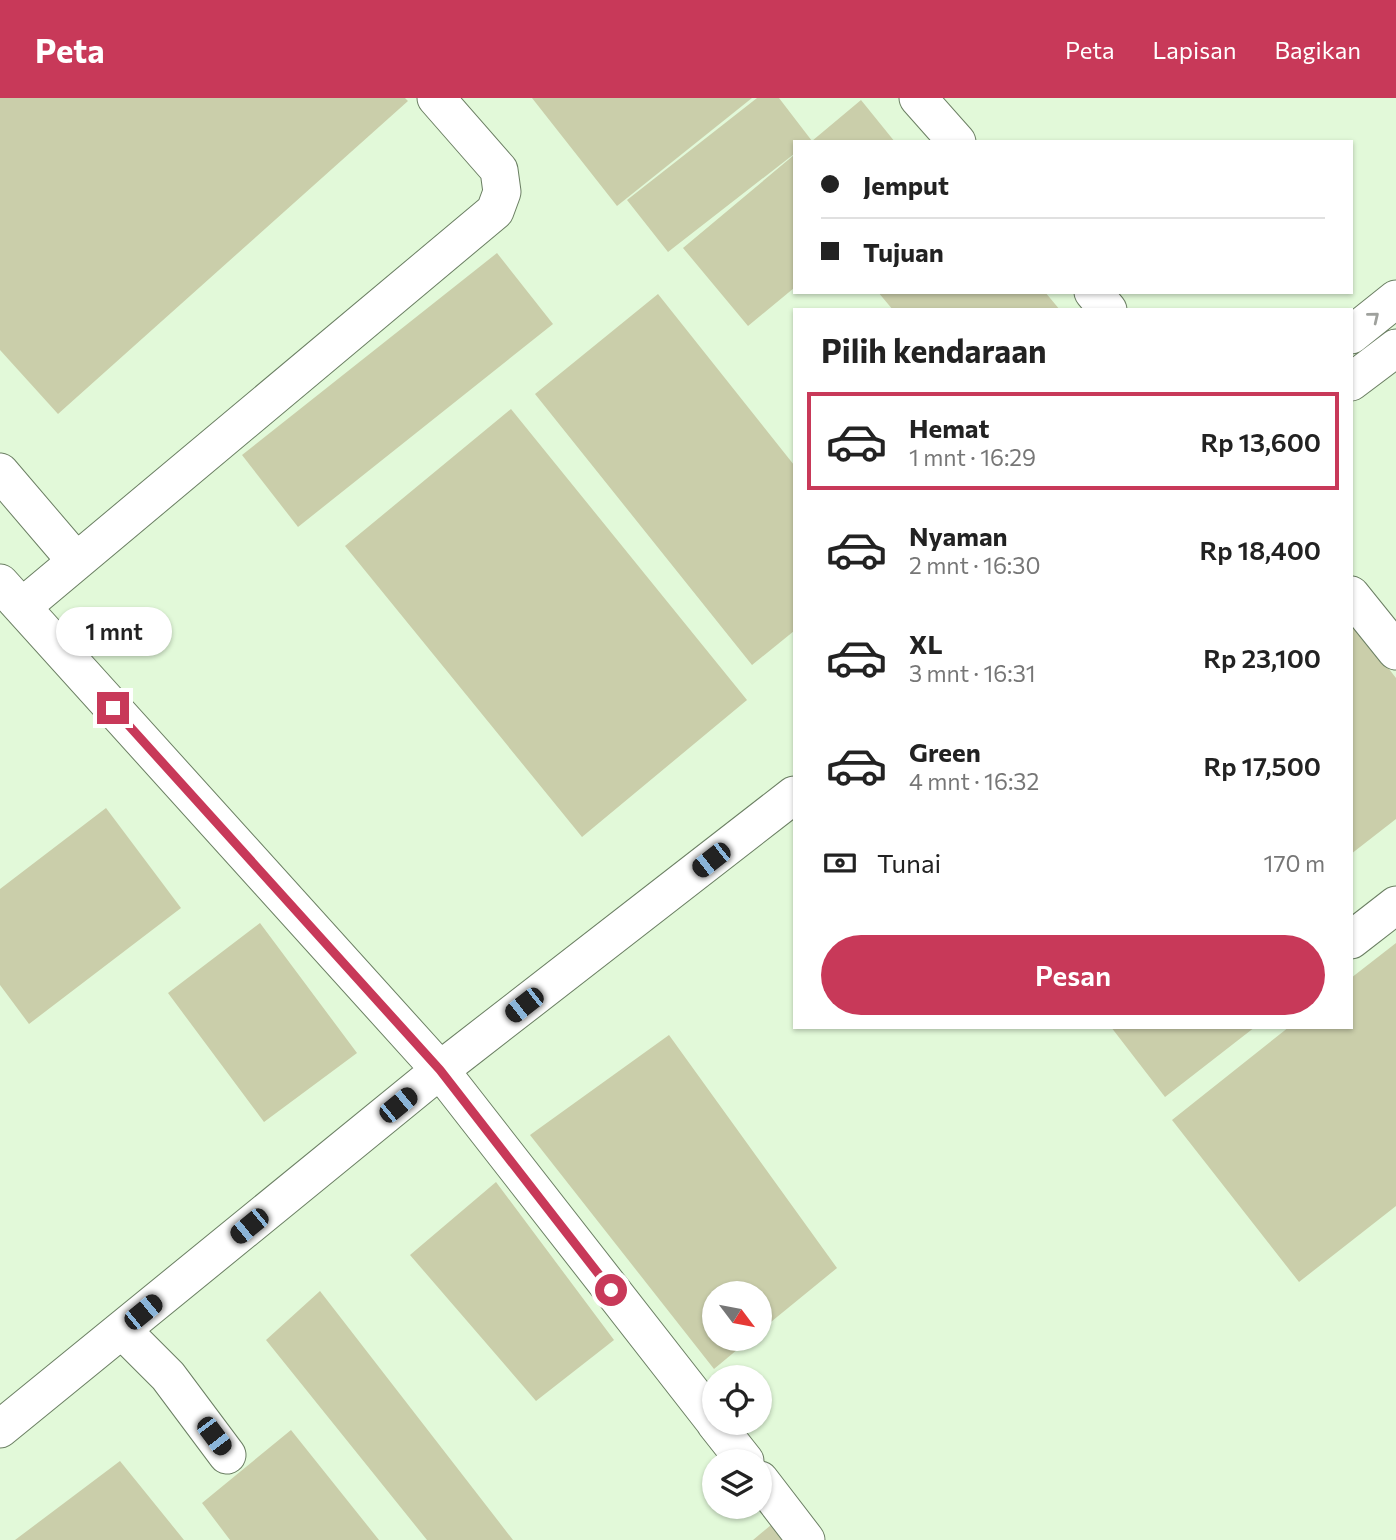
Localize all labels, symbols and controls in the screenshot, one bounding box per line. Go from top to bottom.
text: Peta [35,29,105,70]
text: Peta [1065,35,1115,64]
text: Lapisan [1153,35,1236,64]
text: Bagikan [1274,35,1361,64]
text: Jemput [863,169,949,200]
text: Tujuan [863,236,944,267]
one-way arrow [1365,313,1378,325]
text: Pilih kendaraan [821,330,1047,370]
icon: car [825,410,888,473]
text: Hemat [909,412,990,443]
text: Rp 13,600 [1200,426,1321,457]
text: 1 mnt · 16:29 [909,443,1036,471]
icon: car [825,518,888,581]
text: Nyaman [909,520,1008,551]
text: Rp 18,400 [1199,534,1321,565]
text: 2 mnt · 16:30 [909,551,1040,579]
callout: 1 mnt [55,606,171,656]
text: 1 mnt [85,617,143,645]
icon: car [825,626,888,689]
text: XL [909,628,943,659]
text: Rp 23,100 [1203,642,1321,673]
text: 3 mnt · 16:31 [909,659,1036,687]
route end [97,692,129,724]
icon: car [825,734,888,797]
text: Green [909,736,981,767]
text: Rp 17,500 [1203,750,1321,781]
text: 4 mnt · 16:32 [909,767,1039,795]
car [688,839,735,881]
icon: cash [821,844,859,882]
text: Tunai [877,847,941,878]
text: 170 m [1264,849,1325,877]
button: Pesan [821,935,1325,1015]
car [501,984,548,1026]
car [376,1084,421,1126]
car [227,1205,272,1247]
route start [595,1274,627,1306]
north arrow [702,1281,772,1351]
map controls [702,1281,772,1519]
car [121,1291,166,1333]
button: locate [702,1365,772,1435]
car [193,1413,236,1459]
button: layers [702,1449,772,1519]

